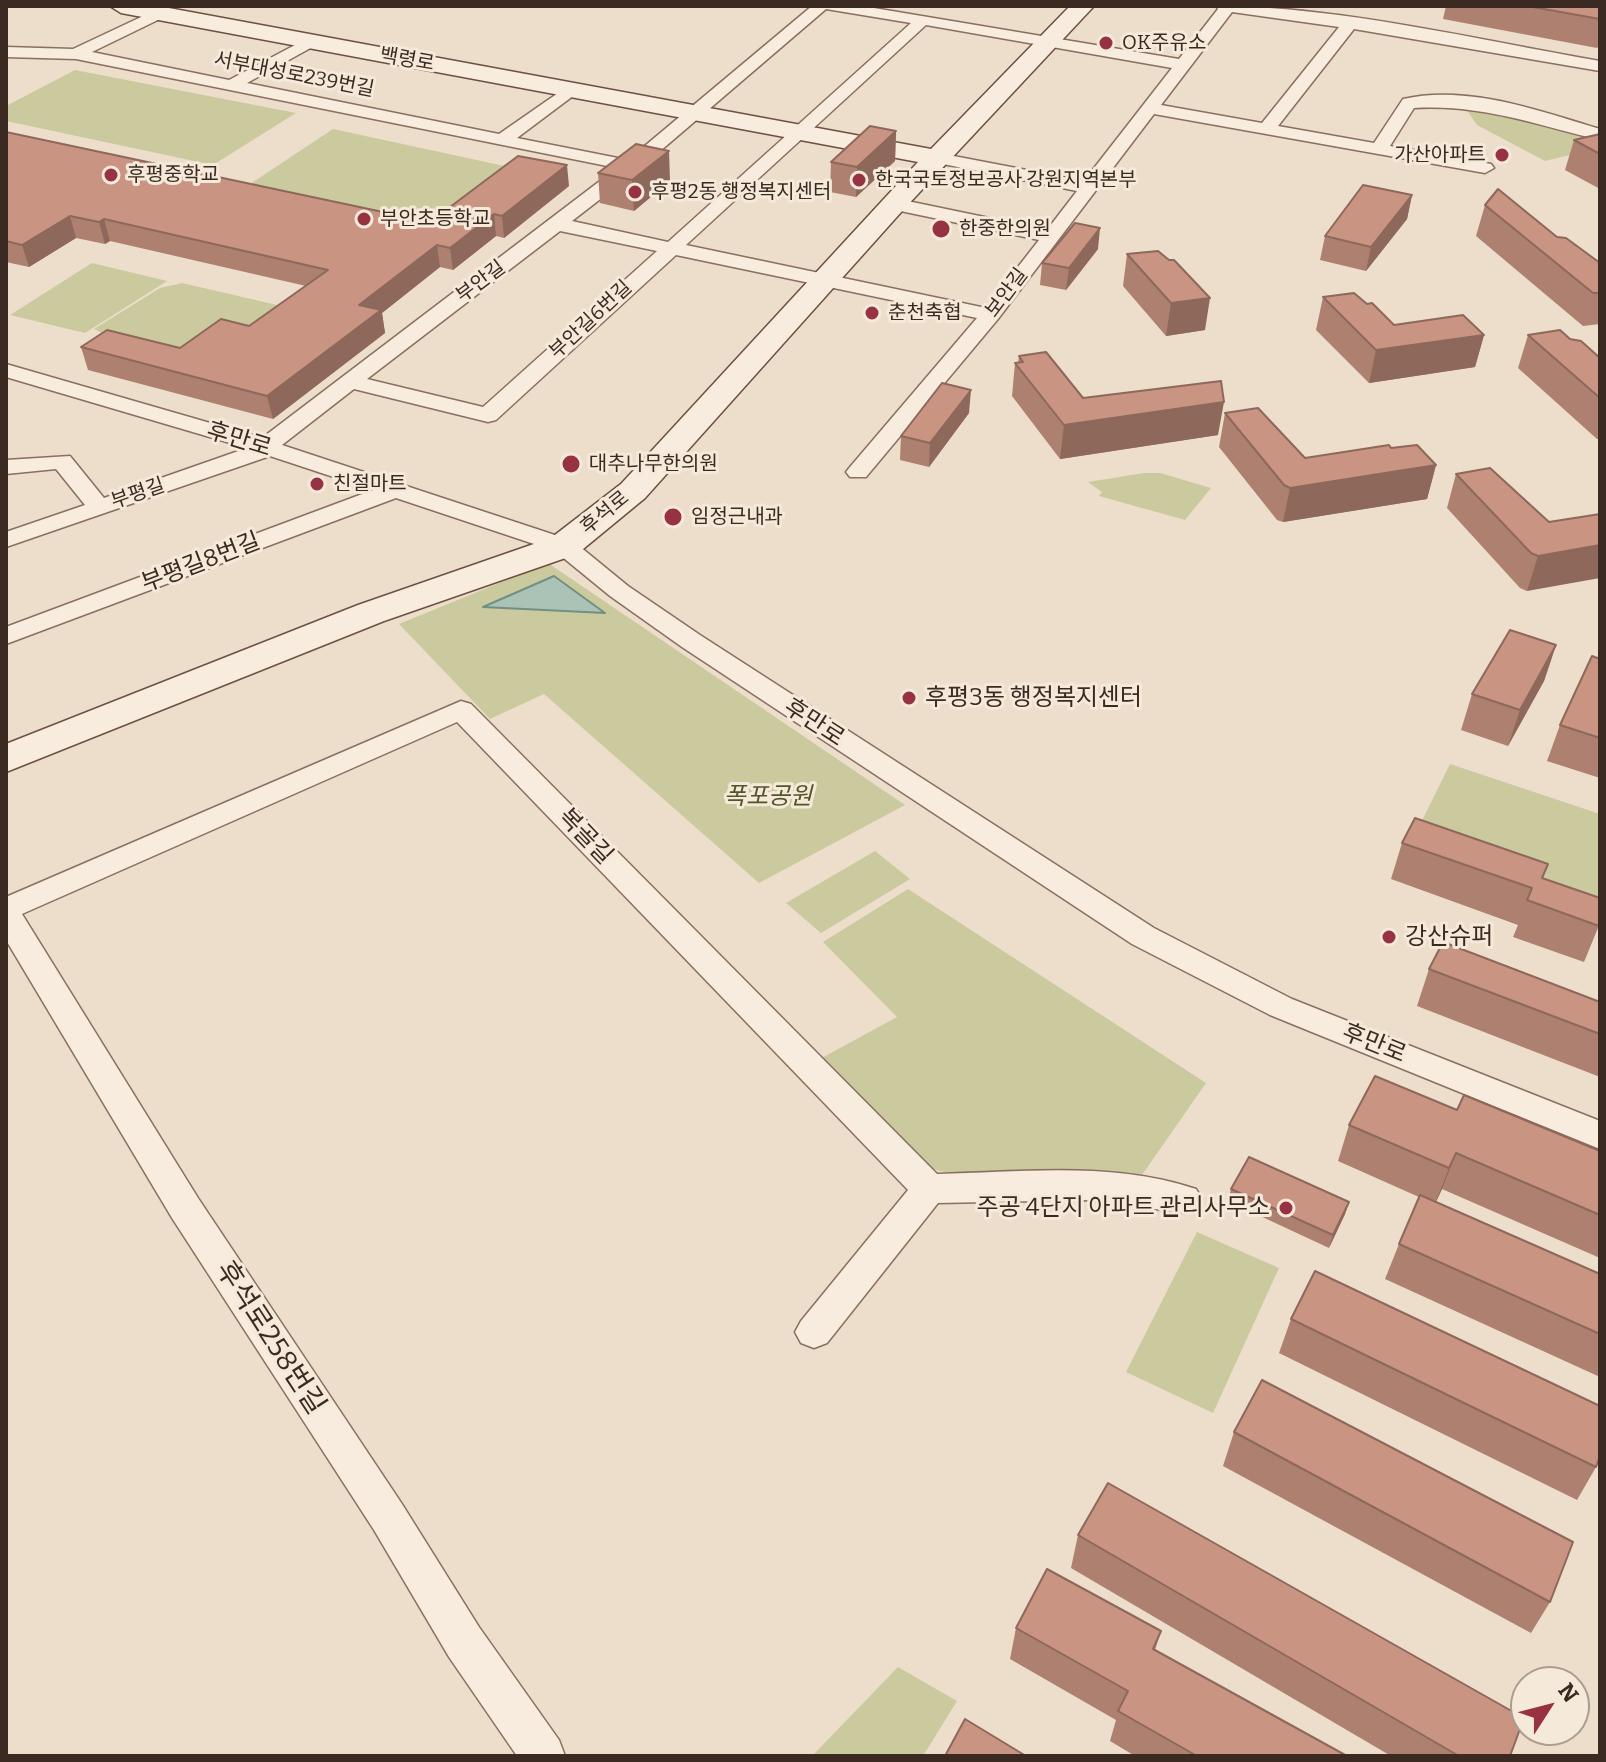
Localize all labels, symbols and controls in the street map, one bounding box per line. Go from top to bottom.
place label: OK주유소 [1122,31,1206,55]
marker: OK주유소 [1097,34,1115,52]
street label: 백령로 [378,43,436,77]
street label: 서부대성로239번길 [212,48,376,102]
place label: 가산아파트 [1394,143,1486,167]
marker: 가산아파트 [1493,146,1511,164]
place label: 후평중학교 [127,163,219,187]
marker: 후평중학교 [102,166,120,184]
place label: 한국국토정보공사 강원지역본부 [875,168,1137,192]
marker: 한국국토정보공사 강원지역본부 [850,171,868,189]
place label: 후평2동 행정복지센터 [651,180,831,204]
marker: 후평2동 행정복지센터 [626,183,644,201]
place label: 부안초등학교 [380,207,490,231]
marker: 부안초등학교 [355,210,373,228]
place label: 한중한의원 [959,217,1051,241]
marker: 한중한의원 [930,218,952,240]
street label: 부안길 [452,256,510,308]
street label: 보안길 [981,264,1033,322]
street label: 부안길6번길 [545,276,637,364]
place label: 춘천축협 [888,301,962,325]
marker: 춘천축협 [863,304,881,322]
street label: 후만로 [203,417,275,463]
place label: 대추나무한의원 [589,452,718,476]
marker: 대추나무한의원 [560,453,582,475]
place label: 친절마트 [333,472,407,496]
street label: 부평길 [108,474,168,514]
marker: 친절마트 [308,475,326,493]
street label: 후석로 [576,486,634,540]
place label: 임정근내과 [691,505,783,529]
marker: 임정근내과 [662,506,684,528]
street label: 부평길8번길 [138,527,264,599]
place label: 후평3동 행정복지센터 [925,684,1142,712]
marker: 후평3동 행정복지센터 [900,689,918,707]
street label: 후만로 [778,693,850,753]
park label: 폭포공원 [724,783,812,811]
street label: 복골길 [552,803,618,871]
place label: 강산슈퍼 [1405,923,1493,951]
marker: 강산슈퍼 [1380,928,1398,946]
street label: 후만로 [1338,1018,1410,1070]
place label: 주공 4단지 아파트 관리사무소 [977,1194,1270,1222]
marker: 주공 4단지 아파트 관리사무소 [1277,1199,1295,1217]
street label: 후석로258번길 [208,1255,332,1421]
north arrow [1510,1666,1590,1746]
text: N [1552,1678,1584,1708]

